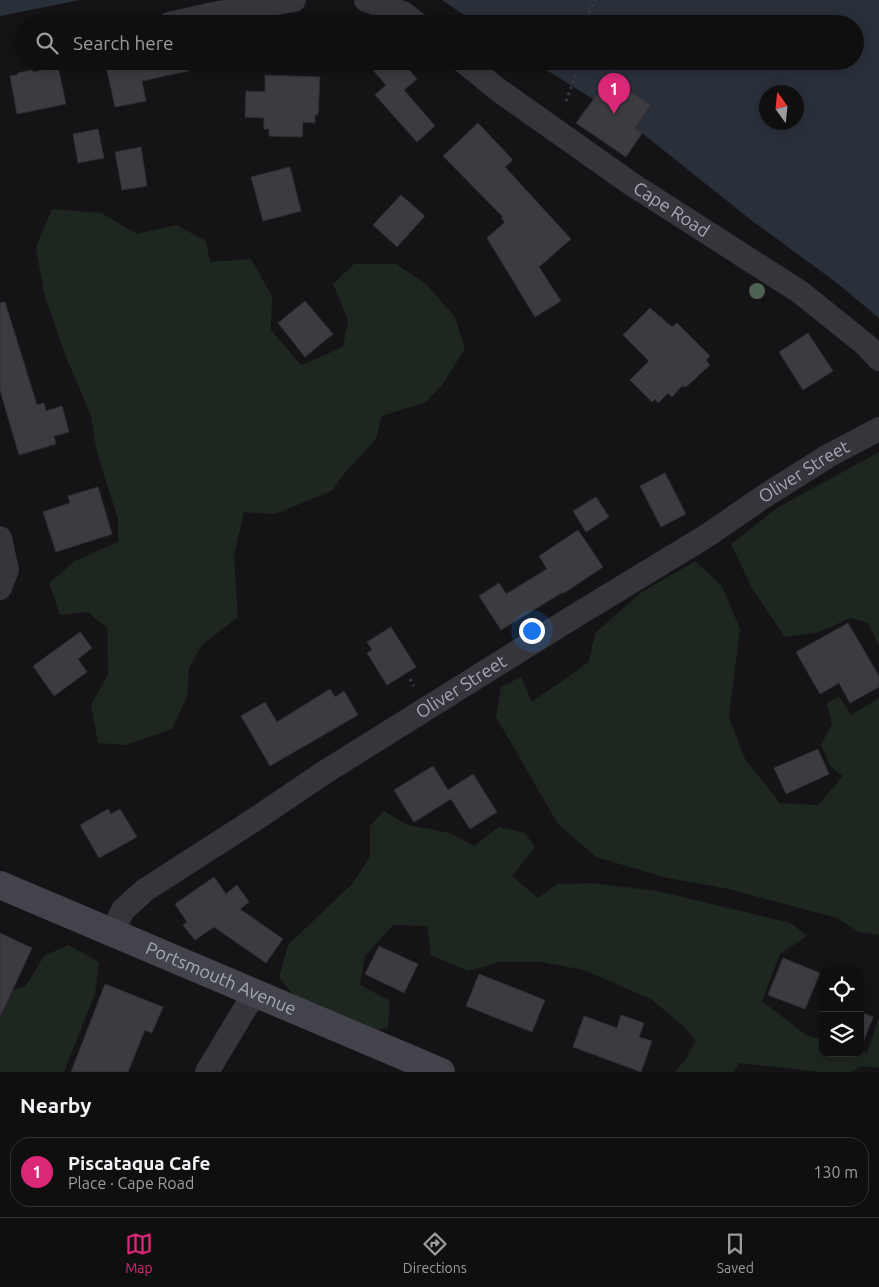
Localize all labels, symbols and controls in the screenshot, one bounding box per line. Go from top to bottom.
search box [15,15,864,70]
icon: search [33,29,61,57]
text: Search here [73,32,173,54]
pin: 1 [598,73,630,114]
north arrow [759,85,804,130]
street label: Cape Road [630,177,714,240]
street label: Oliver Street [754,436,852,506]
your location [519,618,545,644]
street label: Oliver Street [412,650,510,722]
street label: Portsmouth Avenue [143,937,300,1018]
map controls [819,967,864,1057]
button: locate [819,967,864,1012]
button: layers [819,1012,864,1057]
text: Nearby [20,1093,91,1117]
text: Piscataqua Cafe [68,1152,210,1174]
text: 1 [32,1163,42,1181]
text: 130 m [813,1163,858,1181]
text: Place · Cape Road [68,1174,194,1192]
tab: Map [125,1230,153,1276]
tab: Directions [403,1230,467,1276]
tab: Saved [717,1230,754,1276]

